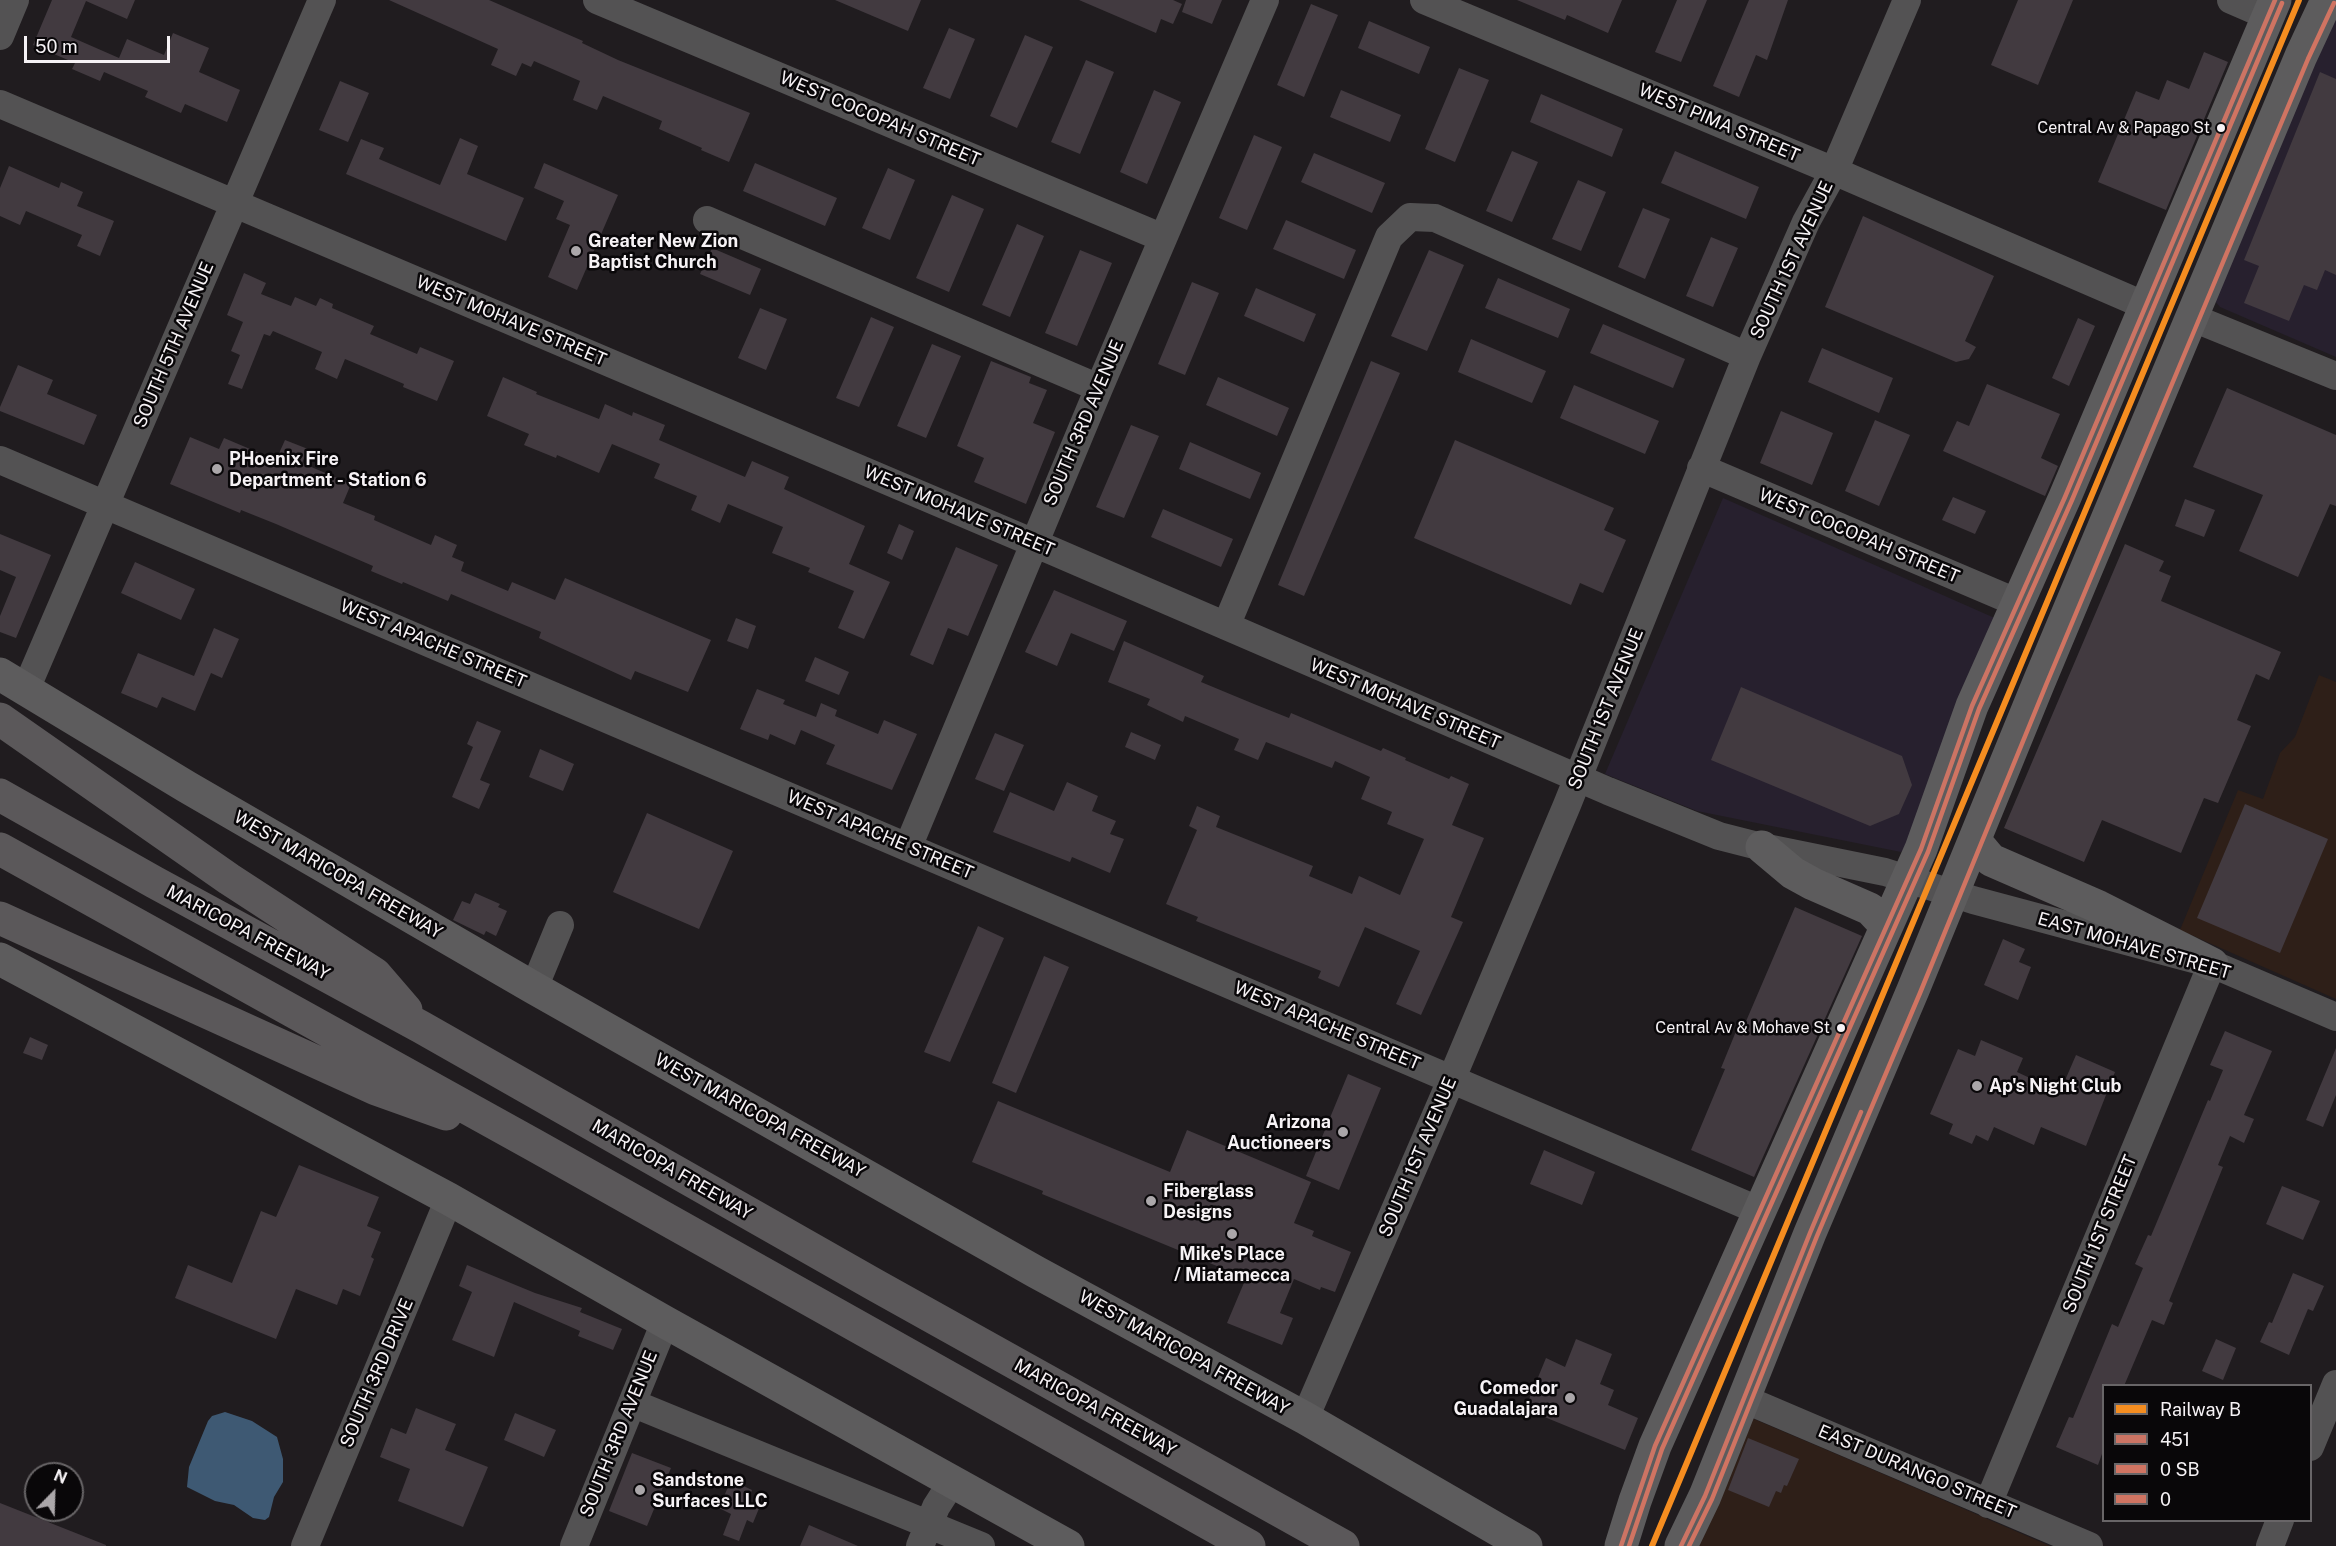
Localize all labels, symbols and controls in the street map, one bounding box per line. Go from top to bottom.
scale bar [27,24,172,62]
text: 50 m [35,36,78,57]
street label: WEST COCOPAH STREET [776,67,984,171]
street label: WEST PIMA STREET [1635,79,1803,167]
place label: Central Av & Papago St [2037,118,2210,138]
marker: Central Av & Papago St [2215,122,2227,134]
street label: SOUTH 1ST AVENUE [1746,178,1838,342]
place label: Greater New Zion Baptist Church [588,230,738,272]
marker: Greater New Zion Baptist Church [569,244,583,258]
street label: SOUTH 5TH AVENUE [129,259,219,431]
street label: WEST MOHAVE STREET [413,271,609,371]
street label: SOUTH 3RD AVENUE [1039,337,1129,509]
place label: PHoenix Fire Department - Station 6 [229,448,427,490]
street label: WEST MOHAVE STREET [861,461,1057,561]
marker: PHoenix Fire Department - Station 6 [210,462,224,476]
street label: WEST COCOPAH STREET [1755,484,1963,588]
street label: WEST APACHE STREET [337,595,529,693]
street label: SOUTH 1ST AVENUE [1564,625,1648,793]
street label: WEST MOHAVE STREET [1307,654,1503,754]
street label: WEST APACHE STREET [784,786,976,884]
street label: WEST MARICOPA FREEWAY [230,806,446,944]
street label: MARICOPA FREEWAY [163,881,333,985]
street label: EAST MOHAVE STREET [2035,908,2233,984]
street label: WEST APACHE STREET [1231,977,1423,1075]
place label: Central Av & Mohave St [1655,1018,1830,1038]
marker: Central Av & Mohave St [1835,1022,1847,1034]
street label: WEST MARICOPA FREEWAY [651,1049,869,1183]
street label: SOUTH 1ST AVENUE [1375,1074,1461,1240]
place label: Ap's Night Club [1989,1075,2122,1097]
marker: Ap's Night Club [1970,1079,1984,1093]
place label: Arizona Auctioneers [1227,1111,1331,1154]
street label: MARICOPA FREEWAY [588,1115,756,1225]
marker: Arizona Auctioneers [1336,1125,1350,1139]
street label: SOUTH 1ST STREET [2058,1152,2142,1316]
place label: Fiberglass Designs [1163,1180,1254,1222]
marker: Fiberglass Designs [1144,1194,1158,1208]
marker: Mike's Place / Miatamecca [1225,1227,1239,1241]
place label: Mike's Place / Miatamecca [1174,1243,1290,1286]
street label: WEST MARICOPA FREEWAY [1075,1286,1293,1420]
street label: SOUTH 3RD DRIVE [336,1295,418,1451]
street label: SOUTH 3RD AVENUE [576,1347,662,1521]
street label: MARICOPA FREEWAY [1010,1354,1180,1462]
place label: Comedor Guadalajara [1453,1377,1558,1420]
legend [2102,1384,2312,1522]
marker: Comedor Guadalajara [1563,1391,1577,1405]
text: Railway B [2160,1399,2241,1420]
street label: EAST DURANGO STREET [1815,1420,2019,1524]
text: 451 [2160,1429,2190,1450]
text: 0 SB [2160,1459,2199,1480]
north arrow [24,1462,84,1522]
text: N [51,1466,70,1488]
place label: Sandstone Surfaces LLC [652,1469,768,1512]
marker: Sandstone Surfaces LLC [633,1483,647,1497]
text: 0 [2160,1489,2171,1510]

